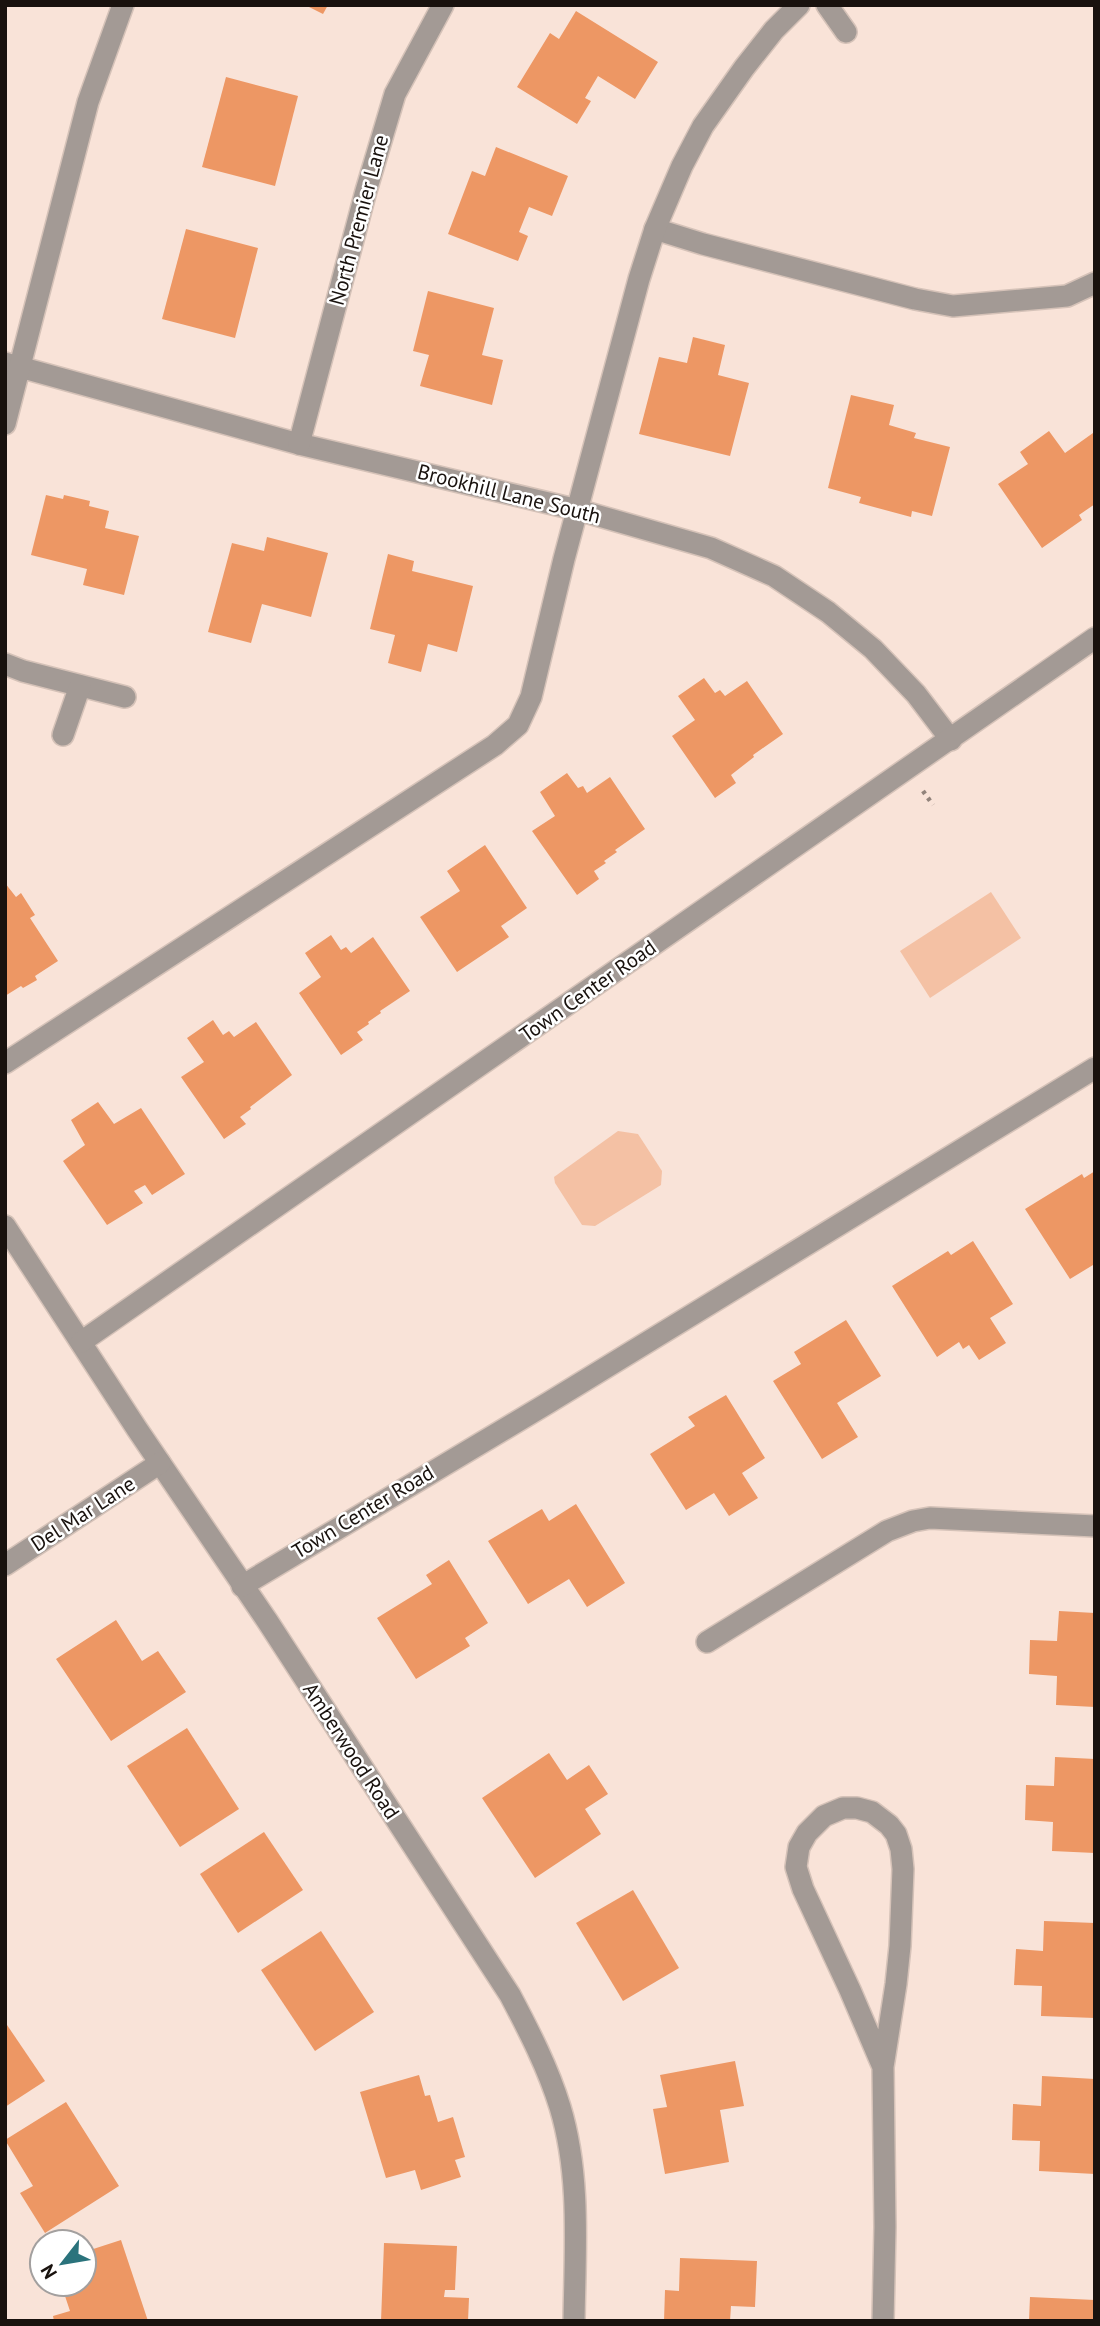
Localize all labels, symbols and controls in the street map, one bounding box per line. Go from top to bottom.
street label: North Premier Lane [323,132,394,308]
street label: Brookhill Lane South [415,458,604,529]
street label: Town Center Road [514,933,661,1048]
street label: Town Center Road [287,1459,439,1565]
street label: Del Mar Lane [26,1470,140,1557]
street label: Amberwood Road [297,1677,406,1824]
north arrow [28,2228,98,2298]
text: N [35,2260,62,2283]

